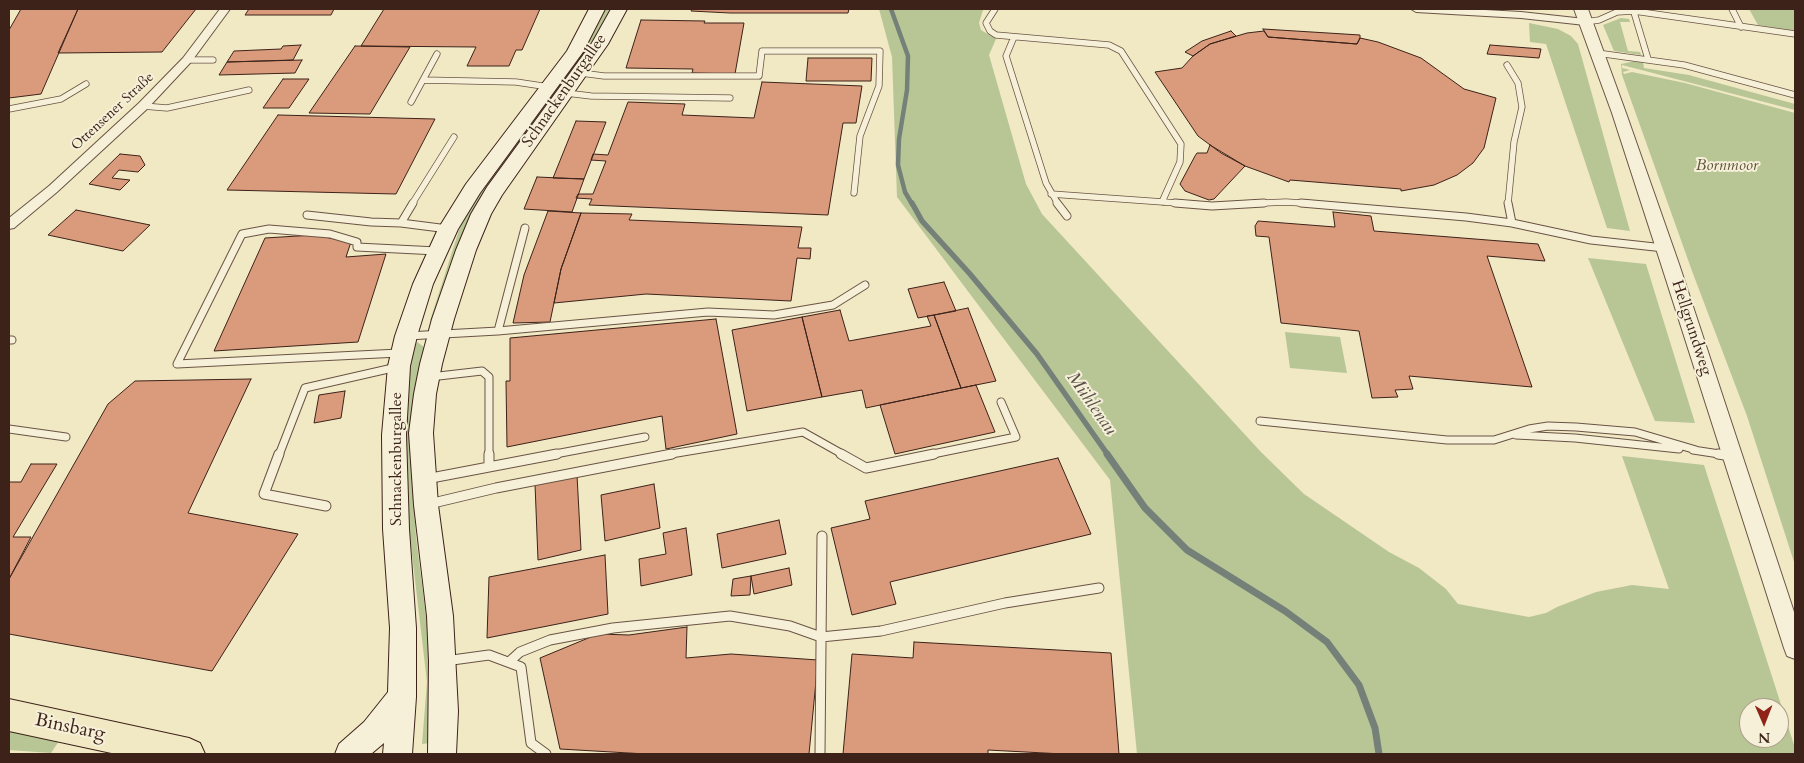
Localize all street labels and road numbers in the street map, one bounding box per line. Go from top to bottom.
street label: Schnackenburgallee [519,31,611,151]
street label: Ottensener Straße [68,69,158,155]
street label: Hellgrundweg [1667,278,1715,378]
street label: Schnackenburgallee [387,392,407,526]
street label: Binsbarg [33,709,107,747]

